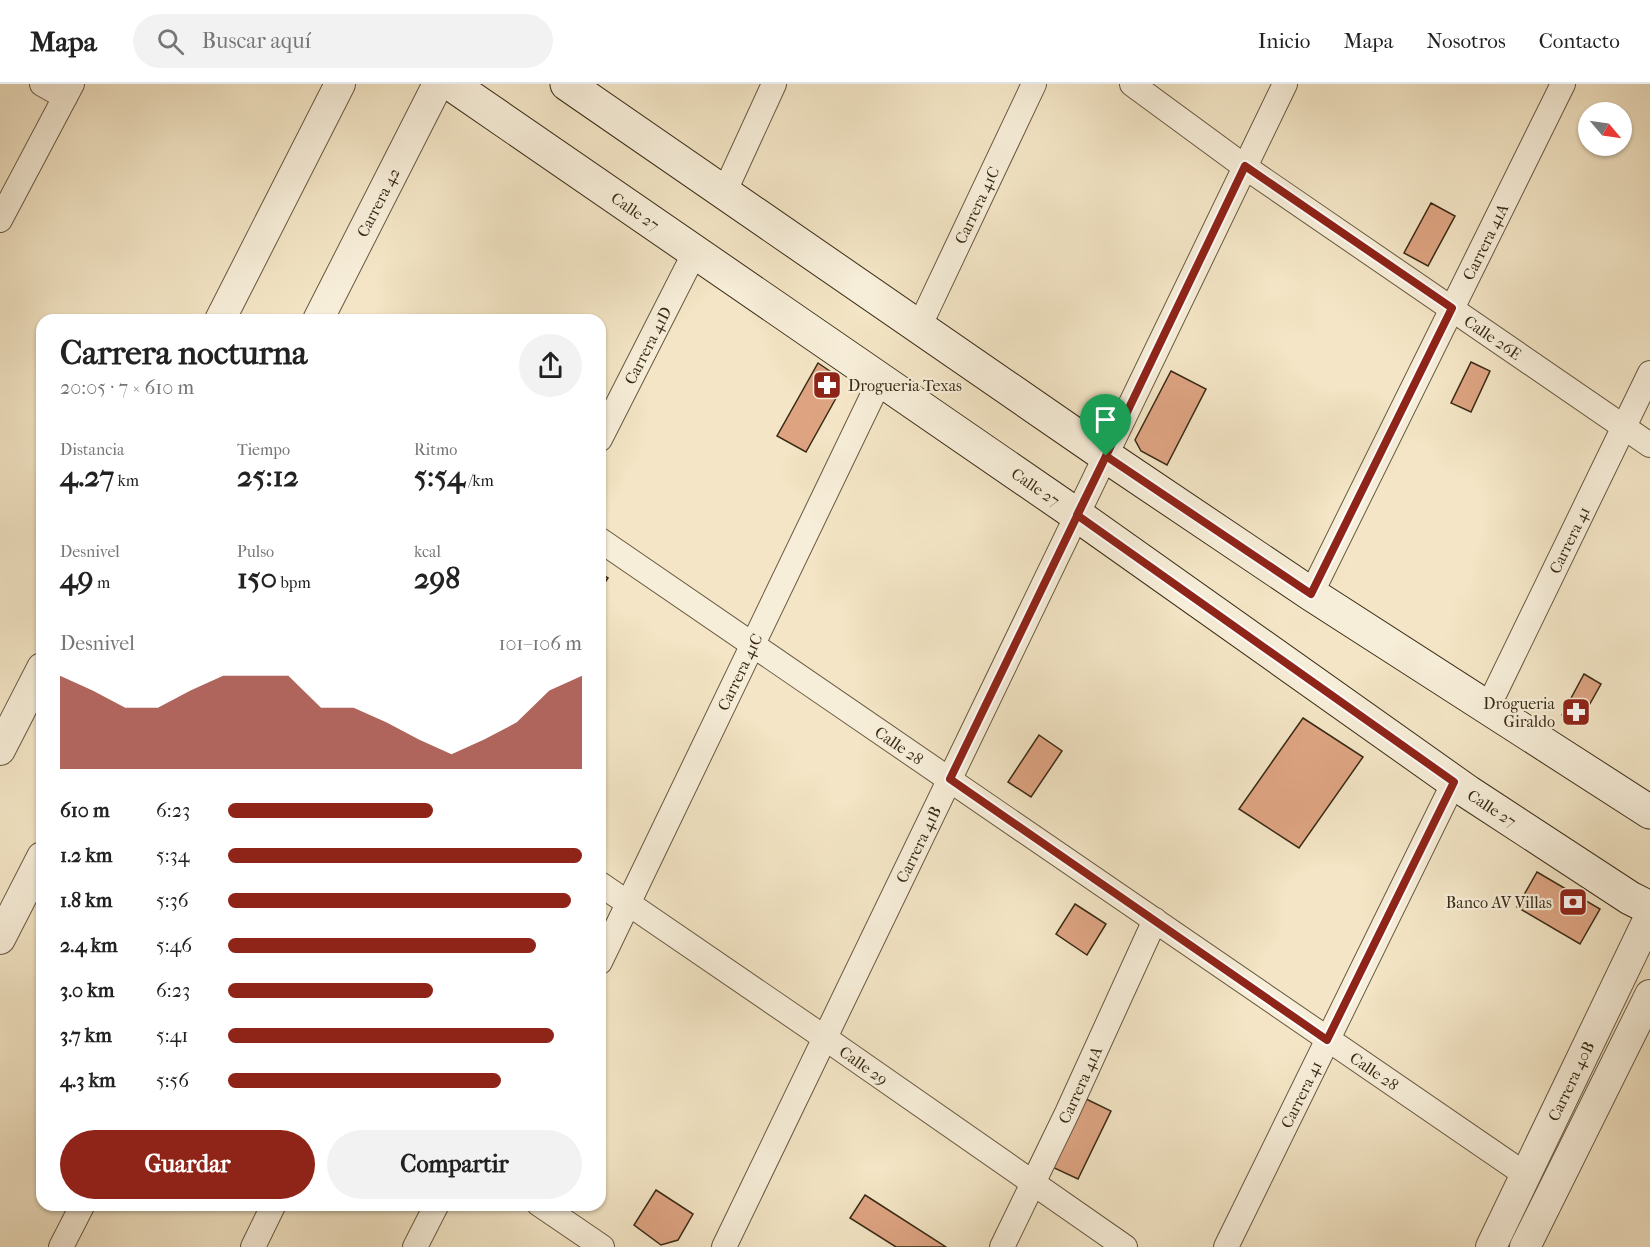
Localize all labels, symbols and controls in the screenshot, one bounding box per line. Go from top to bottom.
search box [133,14,553,68]
text: Mapa [30,25,97,58]
icon: search [154,25,187,58]
text: Buscar aquí [202,28,311,54]
text: Inicio [1258,29,1310,53]
text: Mapa [1343,29,1393,53]
text: Nosotros [1426,29,1506,53]
text: Contacto [1539,29,1620,53]
north arrow [1578,102,1632,156]
map controls [1578,102,1632,156]
street label: Carrera 41C [951,164,1004,247]
street label: Carrera 42 [353,165,404,240]
street label: Calle 27 [607,188,663,235]
street label: Carrera 41A [1459,200,1513,283]
street label: Carrera 41D [620,304,676,388]
street label: Calle 26E [1461,311,1525,364]
text: Carrera nocturna [60,334,307,373]
button: share [519,334,582,397]
pharmacy icon: Drogueria Texas [811,369,843,401]
text: 20:05 · 7 × 610 m [60,376,194,399]
place label: Drogueria Texas [848,376,962,395]
pin [1080,394,1131,456]
icon: arrive [1089,403,1122,436]
text: Distancia [60,440,124,459]
text: Tiempo [237,440,290,459]
text: Ritmo [414,440,457,459]
text: 4.27 [60,459,114,494]
text: 25:12 [237,459,299,494]
text: 5:54 [414,459,465,494]
street label: Calle 27 [1008,464,1063,510]
text: km [114,471,139,490]
text: /km [465,471,494,490]
street label: Carrera 41 [1545,503,1594,577]
text: Desnivel [60,542,120,561]
text: Pulso [237,542,274,561]
text: kcal [414,542,441,561]
text: 49 [60,561,93,596]
text: 150 [237,561,277,596]
text: 298 [414,561,460,596]
text: m [93,573,110,592]
text: bpm [277,573,311,592]
street label: Carrera 41C [713,630,767,714]
text: Desnivel [60,632,135,655]
text: 101–106 m [498,632,582,655]
place label: Drogueria Giraldo [1483,694,1556,731]
pharmacy icon: Drogueria Giraldo [1560,696,1592,728]
street label: Calle 28 [871,722,927,769]
street label: Calle 27 [1464,785,1520,831]
text: 610 m [60,799,110,822]
text: 6:23 [156,799,190,822]
street label: Carrera 41B [892,803,945,886]
text: 1.2 km [60,844,113,867]
text: 5:34 [156,844,190,867]
bank icon: Banco AV Villas [1557,886,1589,918]
text: 1.8 km [60,889,112,912]
text: 5:36 [156,889,189,912]
place label: Banco AV Villas [1446,893,1552,912]
text: 2.4 km [60,934,118,957]
text: 5:46 [156,934,192,957]
text: 3.0 km [60,979,114,1002]
text: 6:23 [156,979,190,1002]
text: 3.7 km [60,1024,112,1047]
text: 5:41 [156,1024,188,1047]
street label: Carrera 40B [1544,1038,1598,1124]
street label: Calle 29 [836,1042,892,1089]
street label: Carrera 41A [1054,1043,1106,1127]
street label: Calle 28 [1346,1048,1402,1095]
street label: Carrera 41 [1277,1058,1326,1131]
text: 4.3 km [60,1069,116,1092]
text: 5:56 [156,1069,189,1092]
button: Guardar [60,1130,315,1199]
button: Compartir [327,1130,582,1199]

